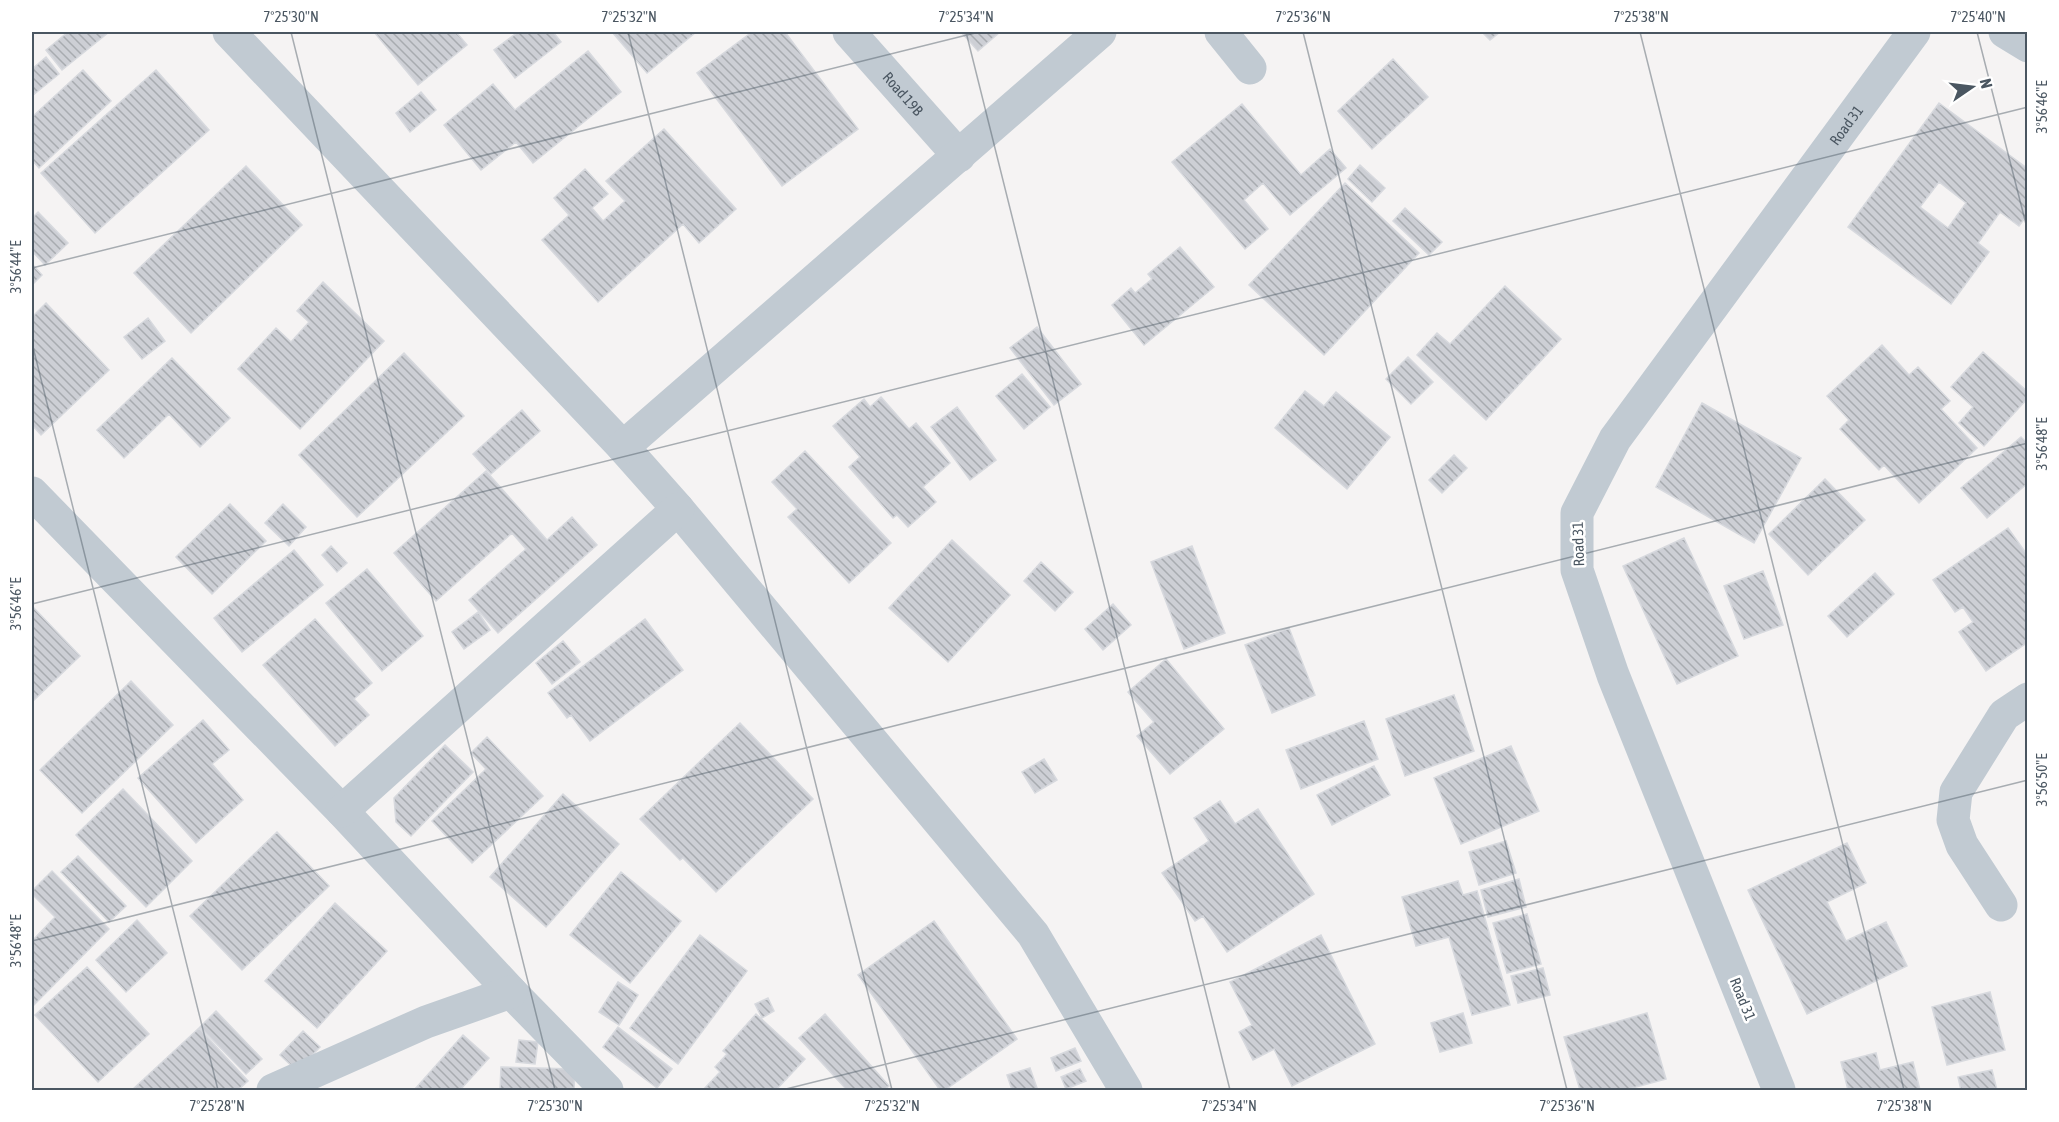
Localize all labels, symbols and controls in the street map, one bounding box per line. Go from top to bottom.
text: 7°25'30"N [263,8,319,25]
text: 7°25'32"N [601,8,657,25]
text: 7°25'34"N [938,8,994,25]
text: 7°25'36"N [1275,8,1331,25]
text: 7°25'38"N [1613,8,1669,25]
text: 7°25'40"N [1950,8,2006,25]
north arrow [1942,57,2002,117]
street label: Road 19B [880,68,927,118]
text: N [1977,77,1996,90]
text: 3°56'46"E [2033,80,2050,134]
street label: Road 31 [1826,102,1866,148]
text: 3°56'44"E [7,240,24,294]
text: 3°56'48"E [2033,417,2050,471]
street label: Road 31 [1569,521,1587,567]
text: 3°56'46"E [7,577,24,631]
text: 3°56'50"E [2033,753,2050,807]
text: 3°56'48"E [7,914,24,968]
street label: Road 31 [1727,975,1759,1023]
text: 7°25'28"N [189,1097,245,1114]
text: 7°25'30"N [527,1097,583,1114]
text: 7°25'32"N [864,1097,920,1114]
text: 7°25'34"N [1201,1097,1257,1114]
text: 7°25'36"N [1539,1097,1595,1114]
text: 7°25'38"N [1876,1097,1932,1114]

